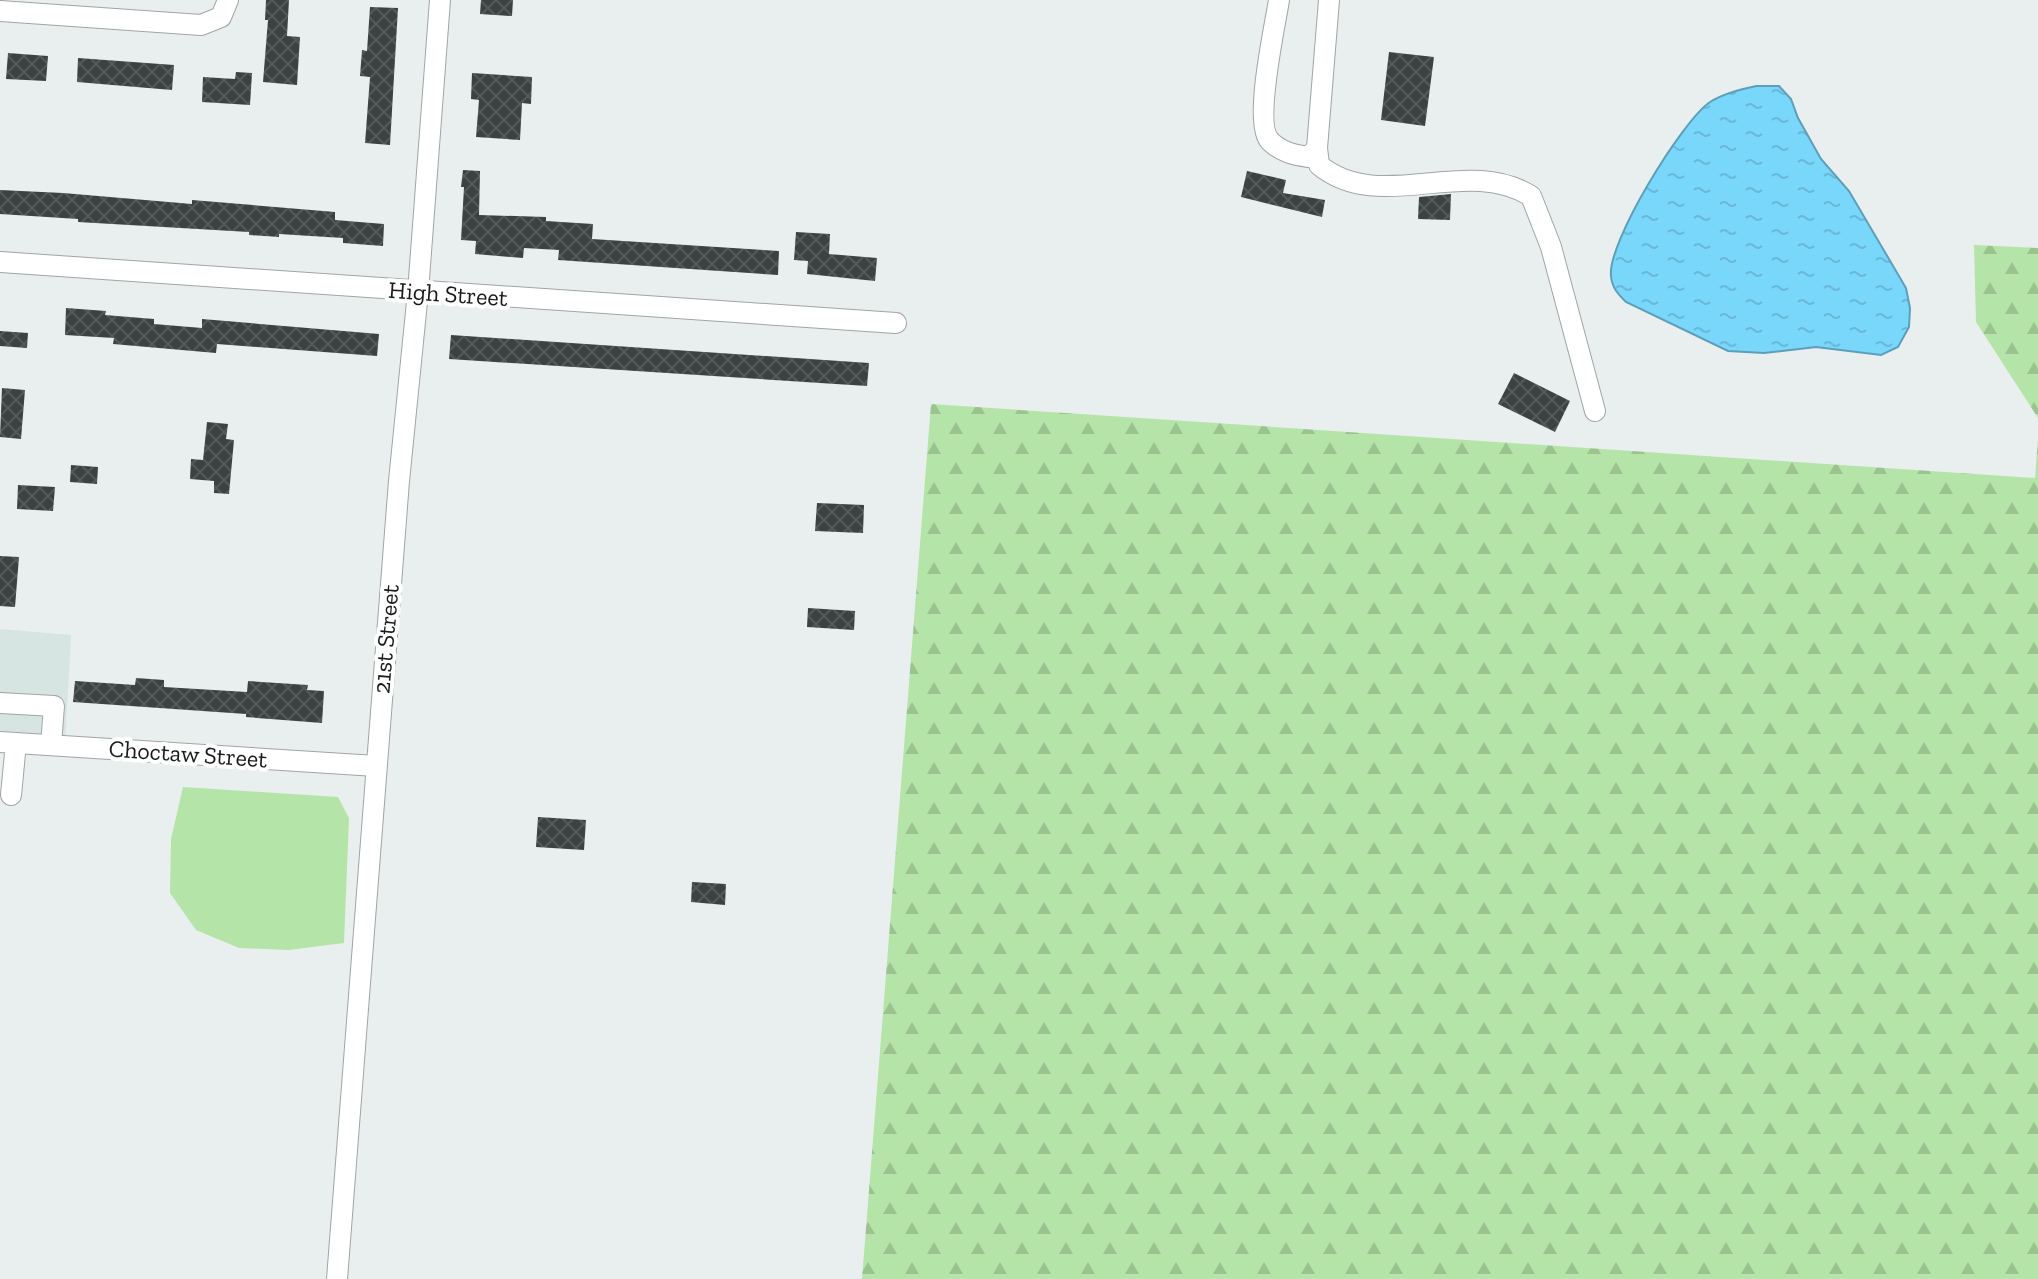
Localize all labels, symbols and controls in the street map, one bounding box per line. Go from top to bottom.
street label: High Street [387,275,509,312]
street label: 21st Street [366,583,405,695]
street label: Choctaw Street [108,733,268,774]

